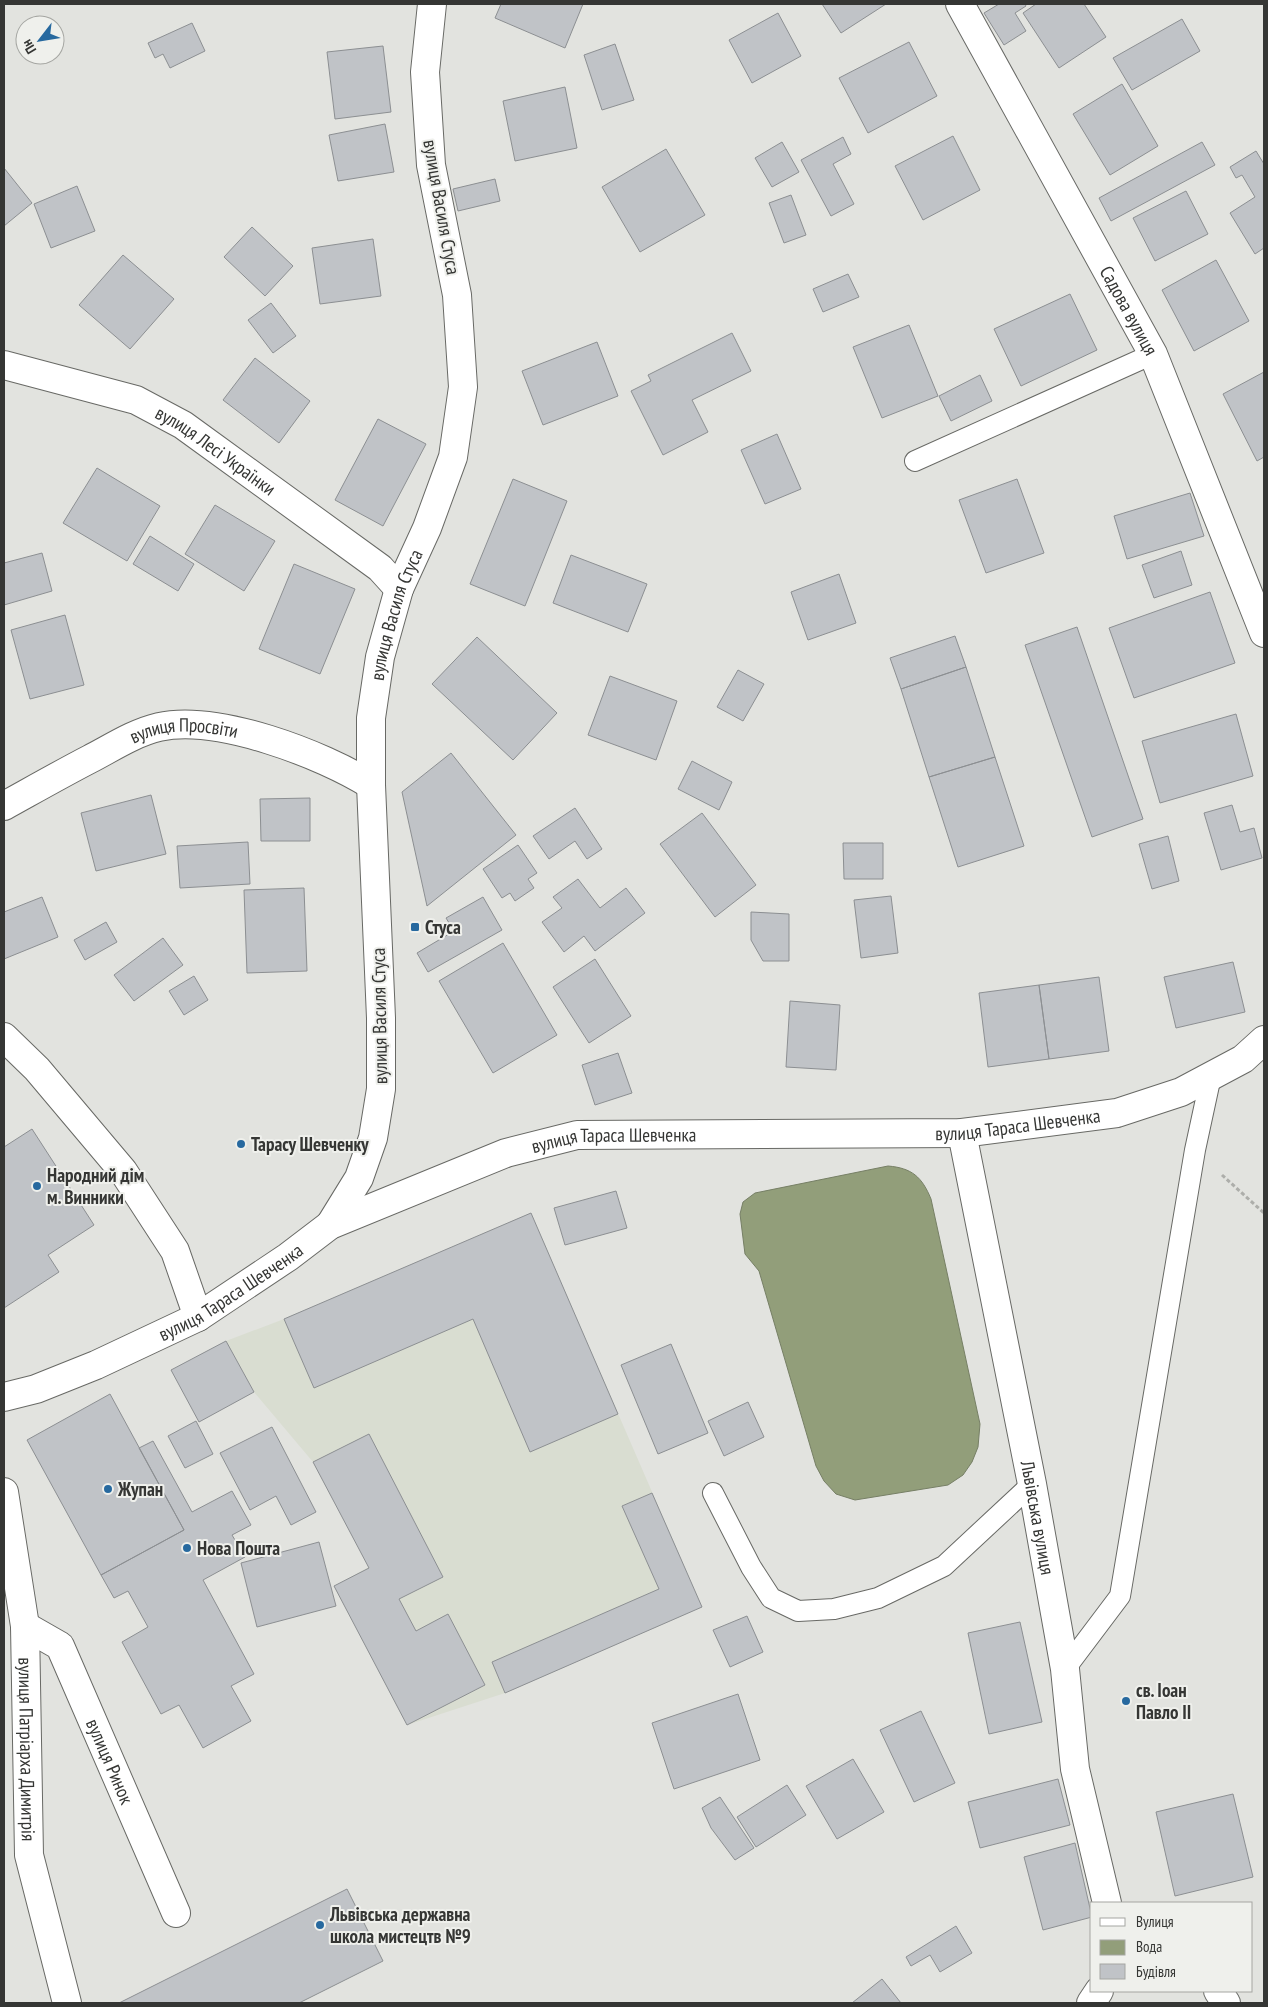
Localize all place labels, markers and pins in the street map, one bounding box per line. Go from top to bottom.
place label: Стуса [425,915,461,939]
marker: Стуса [409,921,421,933]
place label: Тарасу Шевченку [251,1132,369,1156]
marker: Тарасу Шевченку [235,1138,247,1150]
place label: Народний дім м. Винники [47,1163,144,1209]
marker: Народний дім м. Винники [31,1180,43,1192]
place label: Жупан [117,1477,163,1501]
marker: Жупан [102,1483,114,1495]
place label: Нова Пошта [197,1536,280,1560]
marker: Нова Пошта [181,1542,193,1554]
place label: св. Іоан Павло ІІ [1136,1678,1191,1724]
marker: св. Іоан Павло ІІ [1120,1695,1132,1707]
place label: Львівська державна школа мистецтв №9 [329,1902,471,1948]
marker: Львівська державна школа мистецтв №9 [314,1919,326,1931]

